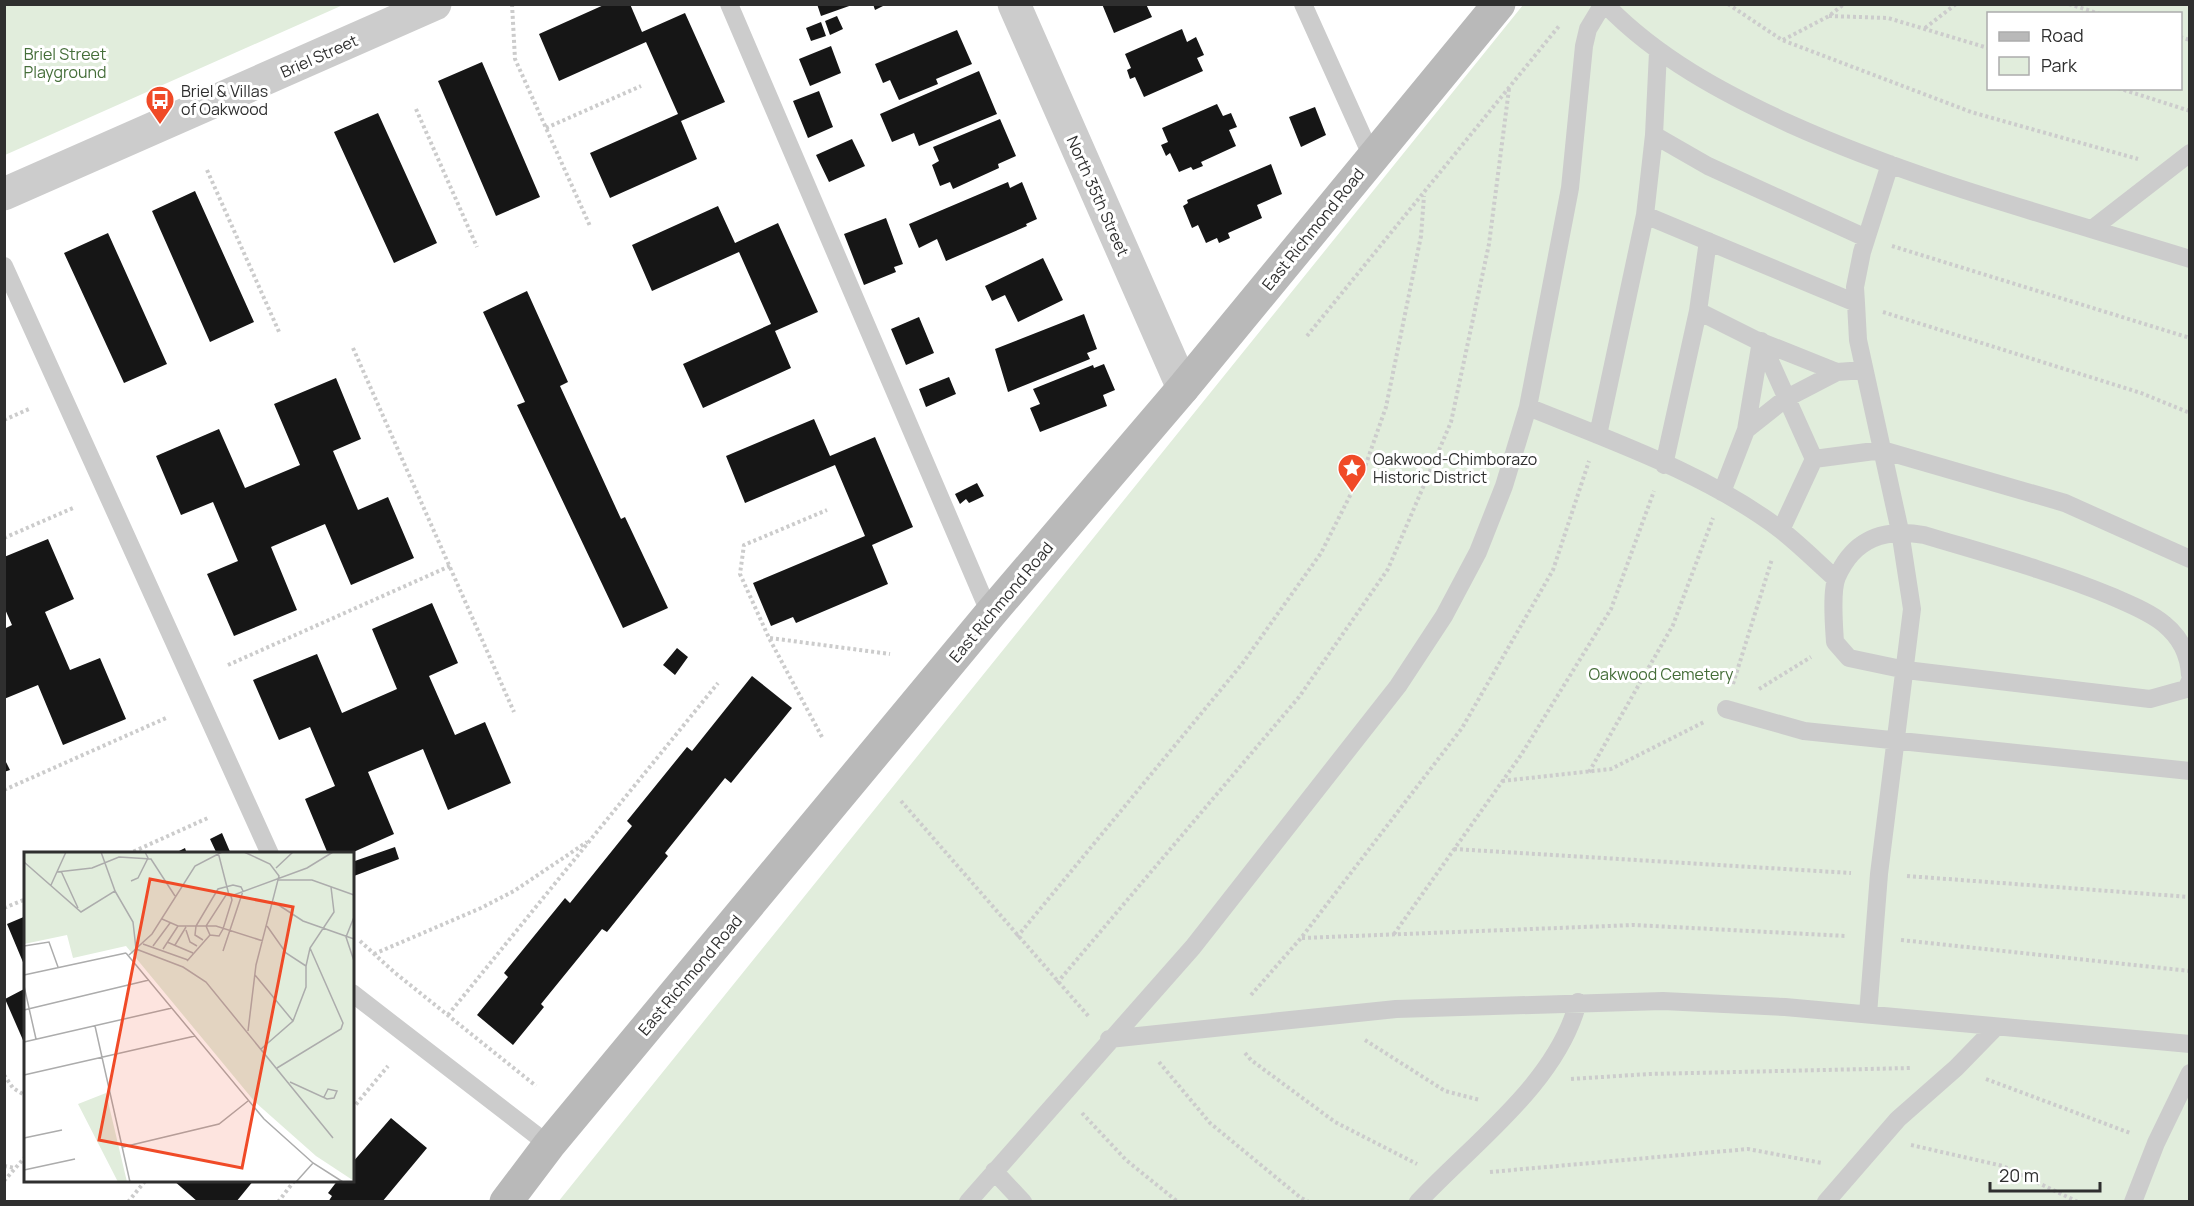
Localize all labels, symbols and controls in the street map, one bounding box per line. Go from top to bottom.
legend [1987,12,2182,90]
text: Road [2041,23,2084,47]
street label: Briel Street [277,29,361,83]
park label: Briel Street Playground [23,43,107,83]
text: Park [2041,53,2078,77]
place label: Briel & Villas of Oakwood [181,80,268,120]
bus stop icon: Briel & Villas of Oakwood [144,84,176,126]
street label: North 35th Street [1062,132,1134,260]
street label: East Richmond Road [1257,163,1369,295]
place label: Oakwood-Chimborazo Historic District [1373,448,1537,488]
place icon: Oakwood-Chimborazo Historic District [1336,452,1368,494]
street label: East Richmond Road [944,537,1058,667]
park label: Oakwood Cemetery [1589,663,1734,685]
inset map [24,852,354,1182]
street label: East Richmond Road [633,910,747,1040]
scale bar [1990,1155,2100,1193]
text: 20 m [1999,1163,2039,1187]

